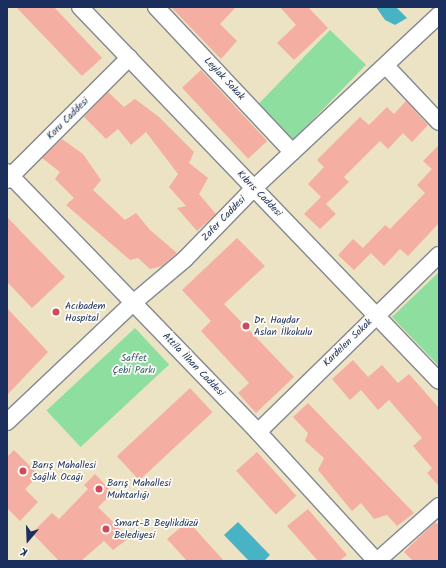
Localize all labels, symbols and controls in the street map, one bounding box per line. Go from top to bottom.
street label: Leylak Sokak [201,55,247,103]
street label: Koru Caddesi [45,96,91,142]
street label: Kıbrıs Caddesi [234,168,284,220]
street label: Zafer Caddesi [199,194,249,244]
place label: Acıbadem Hospital [65,300,106,324]
marker: Acıbadem Hospital [50,306,62,318]
place label: Dr. Haydar Aslan İlkokulu [254,314,312,338]
street label: Kardelen Sokak [321,317,375,369]
marker: Dr. Haydar Aslan İlkokulu [241,321,251,331]
street label: Attila İlhan Caddesi [159,331,227,399]
park label: Saffet Çebi Parkı [113,352,155,376]
place label: Barış Mahallesi Sağlık Ocağı [32,459,96,482]
marker: Barış Mahallesi Sağlık Ocağı [17,465,29,477]
place label: Barış Mahallesi Muhtarlığı [107,477,171,500]
marker: Barış Mahallesi Muhtarlığı [94,484,104,494]
place label: Smart-B Beylikdüzü Belediyesi [114,517,198,540]
north arrow [8,520,48,560]
marker: Smart-B Beylikdüzü Belediyesi [101,524,111,534]
text: K [18,542,30,561]

